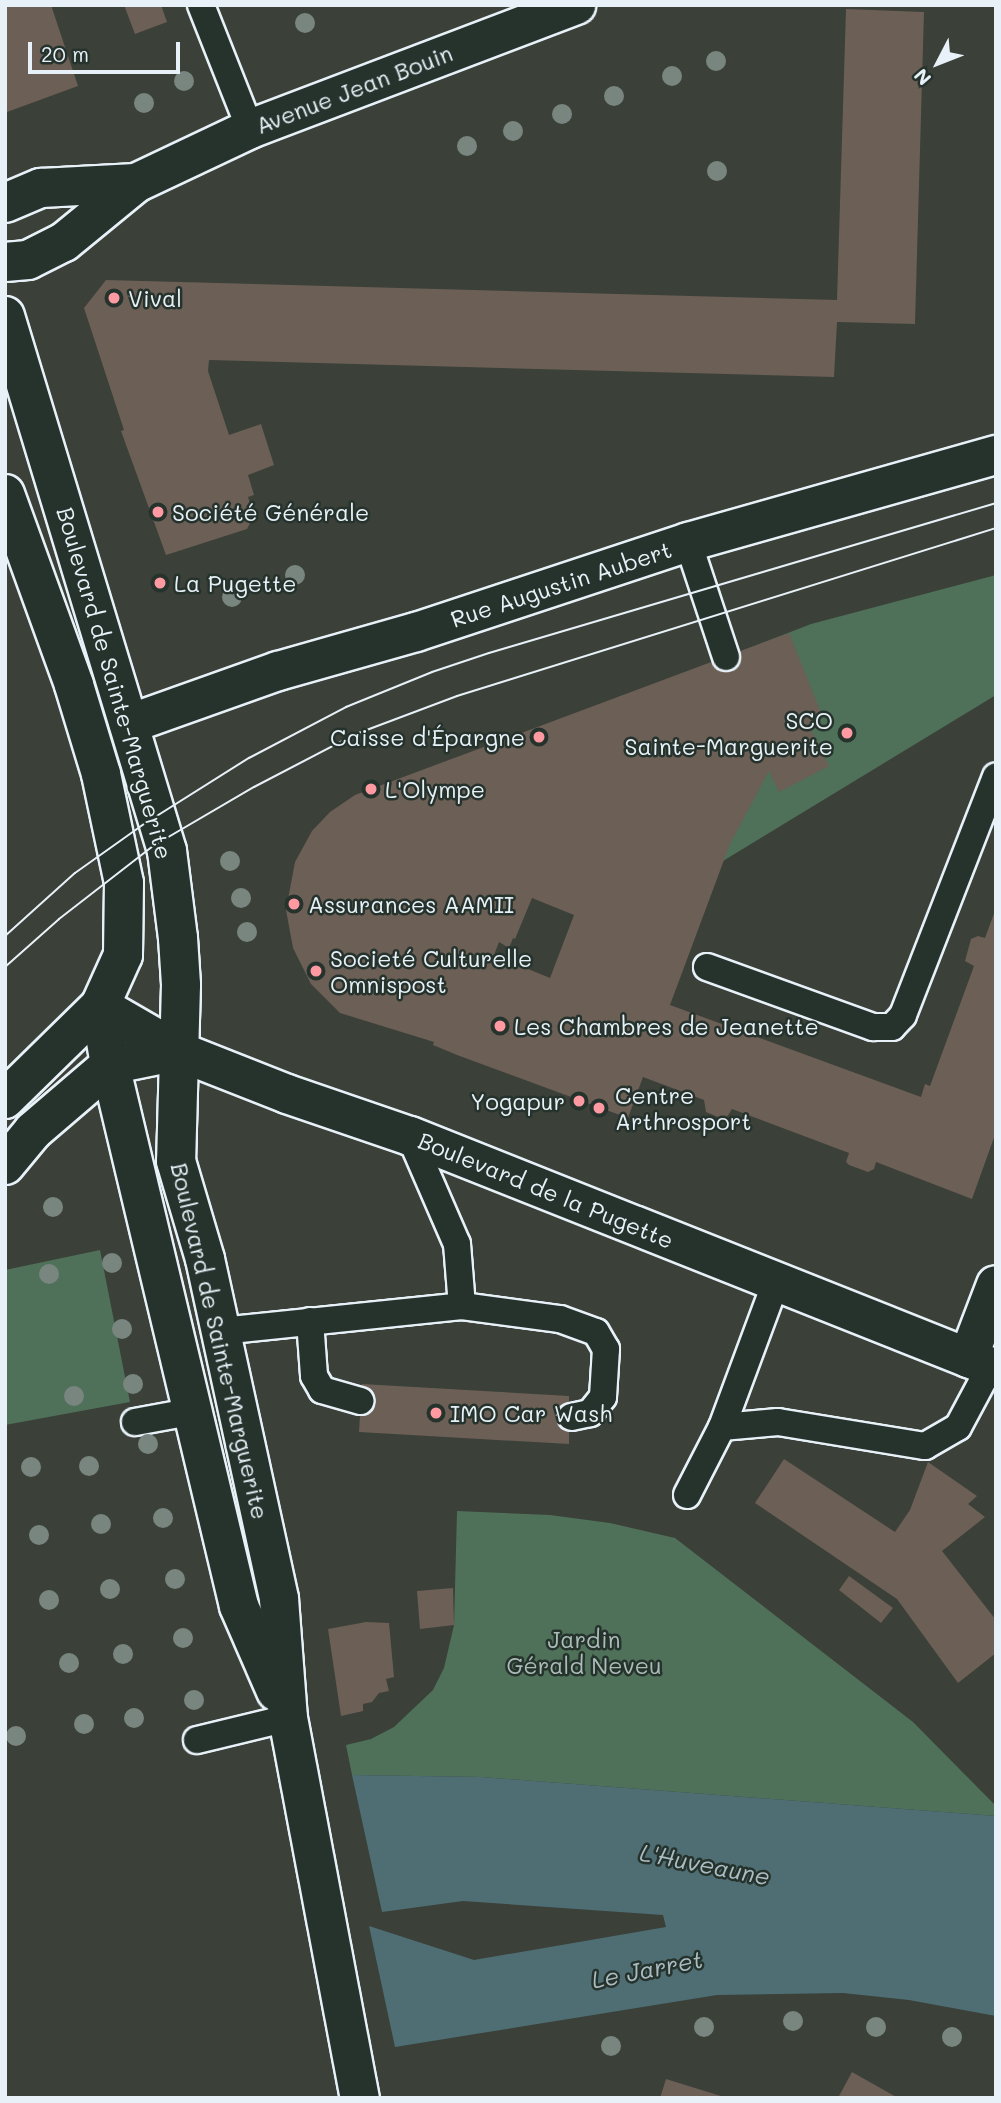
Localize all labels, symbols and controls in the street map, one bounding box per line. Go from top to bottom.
scale bar [32,28,184,72]
north arrow [903,28,973,98]
street label: Avenue Jean Bouin [252,39,456,139]
text: 20 m [41,40,89,67]
text: N [908,64,936,91]
place label: Vival [128,284,182,312]
marker: Vival [106,290,122,306]
place label: Société Générale [172,498,369,526]
street label: Boulevard de Sainte-Marguerite [51,504,179,862]
marker: Société Générale [150,504,166,520]
street label: Rue Augustin Aubert [447,535,675,633]
place label: La Pugette [174,569,296,597]
marker: La Pugette [152,575,168,591]
place label: SCO Sainte-Marguerite [625,706,833,760]
place label: Caisse d'Épargne [330,723,525,751]
marker: SCO Sainte-Marguerite [839,725,855,741]
marker: Caisse d'Épargne [531,729,547,745]
place label: L'Olympe [385,775,485,803]
marker: L'Olympe [363,781,379,797]
place label: Assurances AAMII [308,890,514,918]
marker: Assurances AAMII [286,896,302,912]
place label: Societé Culturelle Omnispost [330,944,532,998]
marker: Societé Culturelle Omnispost [308,963,324,979]
place label: Les Chambres de Jeanette [514,1012,819,1040]
marker: Les Chambres de Jeanette [492,1018,508,1034]
place label: Centre Arthrosport [615,1081,751,1135]
place label: Yogapur [470,1087,565,1115]
marker: Yogapur [571,1093,587,1109]
marker: Centre Arthrosport [589,1098,609,1118]
street label: Boulevard de la Pugette [414,1126,678,1254]
street label: Boulevard de Sainte-Marguerite [165,1160,275,1522]
place label: IMO Car Wash [450,1399,612,1427]
marker: IMO Car Wash [428,1405,444,1421]
park label: Jardin Gérald Neveu [506,1625,662,1679]
water label: L'Huveaune [637,1837,773,1891]
water label: Le Jarret [589,1944,705,1994]

